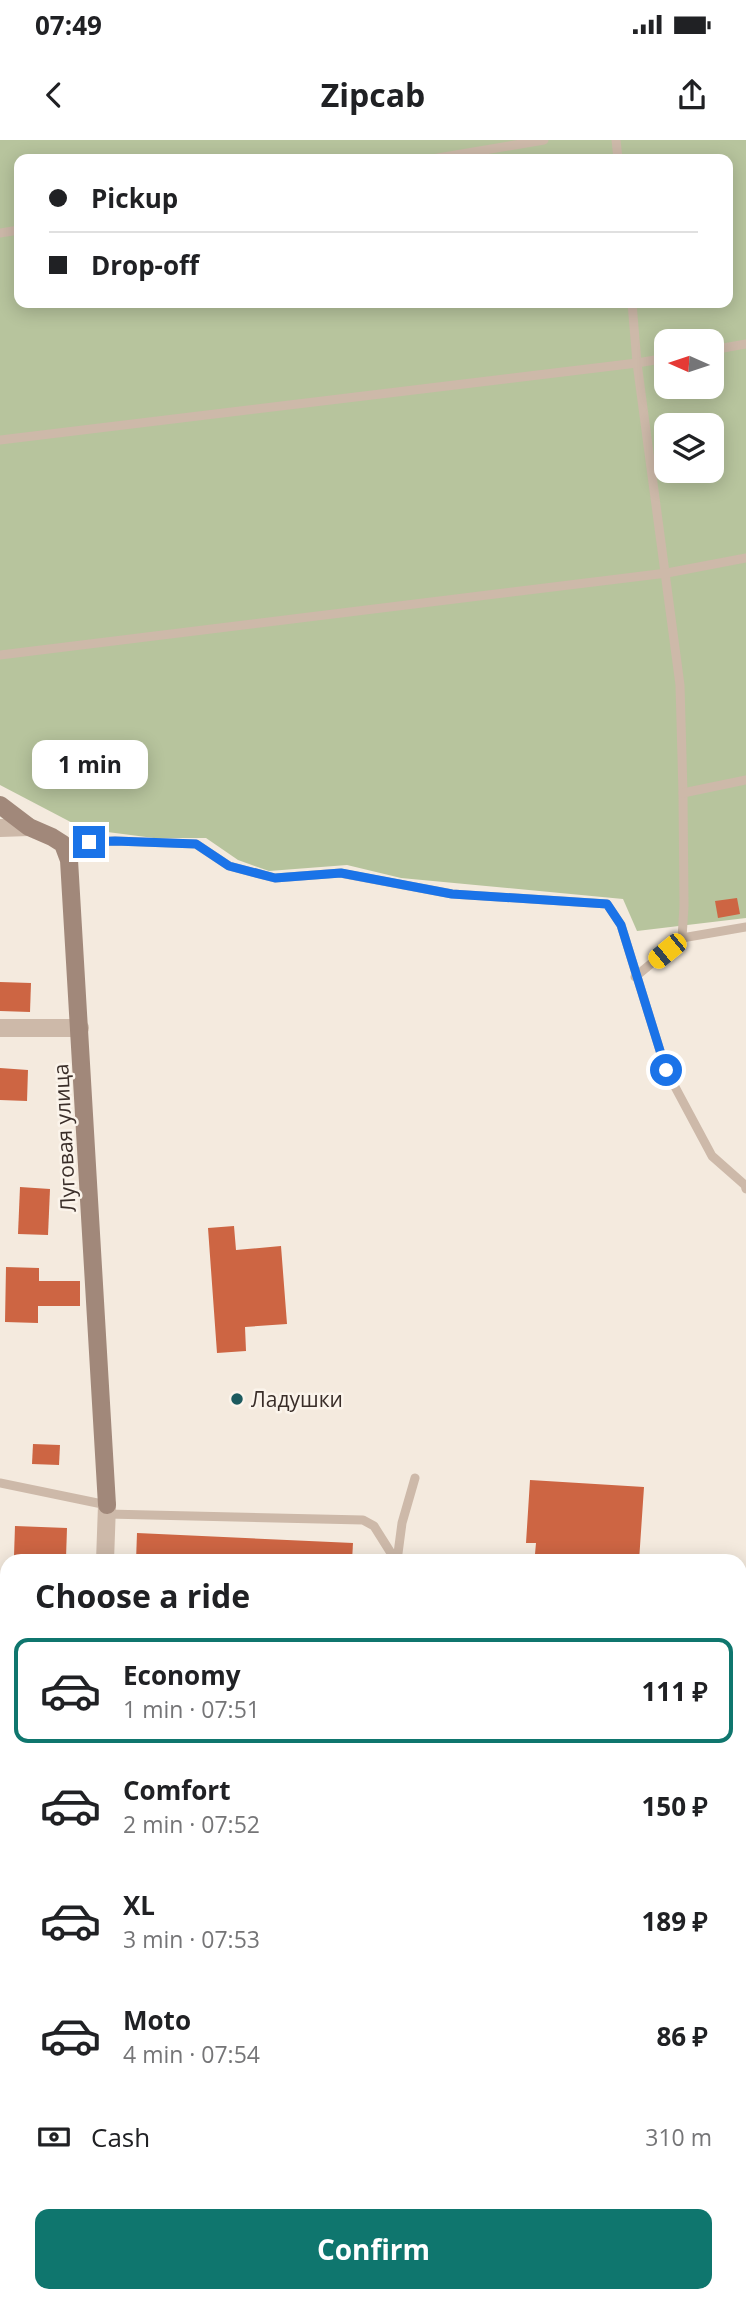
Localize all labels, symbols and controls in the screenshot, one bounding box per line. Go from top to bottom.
text: 07:49 [35,7,102,43]
text: Zipcab [321,73,425,116]
icon: back [35,76,73,114]
icon: share [673,76,711,114]
text: Pickup [91,180,178,216]
text: Drop-off [91,247,199,283]
north arrow [654,329,724,399]
map controls [654,329,724,483]
button: layers [654,413,724,483]
callout: 1 min [31,740,147,790]
text: 1 min [58,748,122,780]
route end [73,826,105,858]
car [645,930,690,972]
route start [650,1054,682,1086]
street label: Луговая улица [46,1063,82,1213]
place label: Ладушки [251,1385,343,1413]
marker: Ладушки [229,1391,245,1407]
text: Choose a ride [35,1574,250,1617]
text: Economy [123,1657,241,1693]
icon: car [39,1659,102,1722]
text: 111 ₽ [642,1673,708,1709]
text: 1 min · 07:51 [123,1693,260,1725]
text: Comfort [123,1772,230,1808]
icon: car [39,1774,102,1837]
text: 150 ₽ [642,1788,708,1824]
text: 2 min · 07:52 [123,1808,260,1840]
text: XL [123,1887,155,1923]
icon: car [39,1889,102,1952]
text: 189 ₽ [642,1903,708,1939]
text: 3 min · 07:53 [123,1923,260,1955]
text: Moto [123,2002,191,2038]
icon: car [39,2004,102,2067]
text: 86 ₽ [656,2018,708,2054]
text: 4 min · 07:54 [123,2038,260,2070]
icon: cash [35,2118,73,2156]
text: Cash [91,2119,150,2155]
text: 310 m [645,2121,712,2153]
button: Confirm [35,2209,712,2289]

